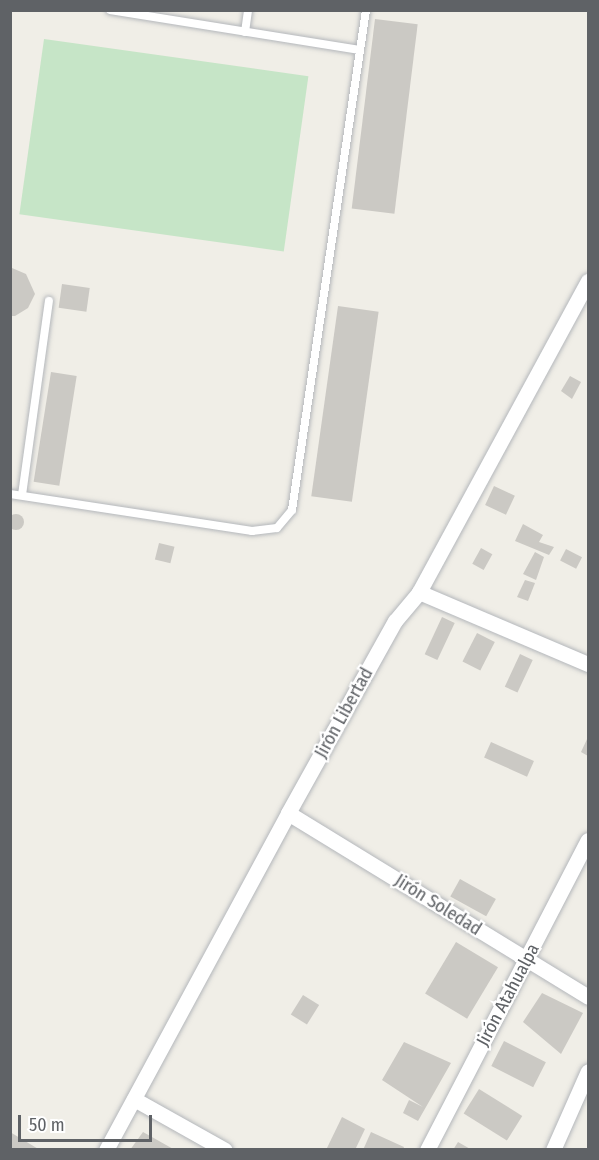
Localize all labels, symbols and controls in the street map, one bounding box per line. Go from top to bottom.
street label: Jirón Libertad [310,664,378,762]
street label: Jirón Soledad [391,870,485,940]
street label: Jirón Atahualpa [472,940,544,1050]
scale bar [21,1103,154,1141]
text: 50 m [29,1114,65,1136]

